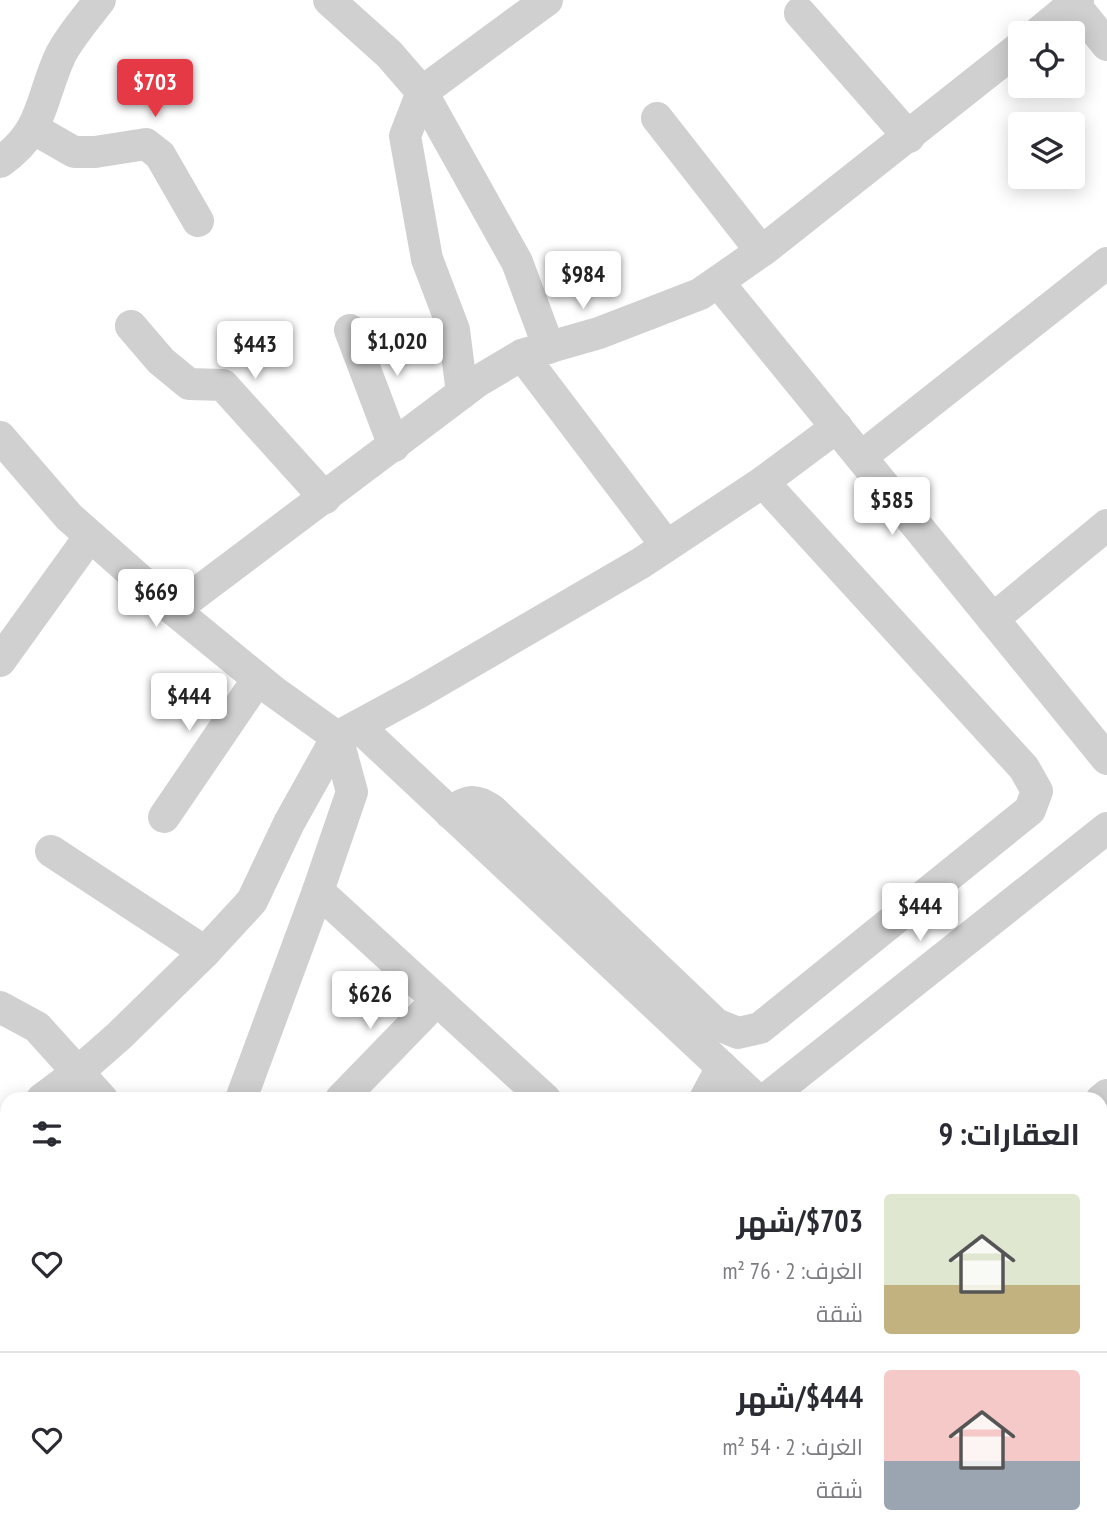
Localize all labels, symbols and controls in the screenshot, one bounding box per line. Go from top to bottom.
map controls [1008,21,1085,189]
button: locate [1008,21,1085,98]
pin: $703 [114,60,196,119]
text: $703 [133,67,177,96]
button: layers [1008,112,1085,189]
pin: $984 [542,252,624,311]
text: $984 [561,259,605,288]
pin: $1,020 [340,318,454,378]
pin: $443 [214,322,296,381]
text: $1,020 [367,326,427,355]
text: $443 [233,329,277,358]
pin: $585 [851,477,933,537]
text: $585 [870,485,914,514]
pin: $669 [115,570,197,629]
text: $669 [134,577,178,606]
pin: $444 [148,674,230,733]
text: $444 [167,681,211,710]
pin: $444 [879,884,961,943]
text: $444 [898,891,942,920]
pin: $626 [329,972,411,1031]
text: $626 [348,979,392,1008]
text: العقارات: 9 [939,1114,1080,1153]
icon: filters [28,1115,66,1153]
text: $703/شهر [736,1201,863,1240]
icon: home [940,1222,1024,1306]
icon: heart [28,1245,66,1283]
text: الغرف: 2 · 76 m² [722,1256,863,1285]
text: شقة [816,1299,863,1328]
text: $444/شهر [736,1377,863,1416]
icon: home [940,1398,1024,1482]
icon: heart [28,1421,66,1459]
text: الغرف: 2 · 54 m² [722,1432,863,1461]
text: شقة [816,1475,863,1504]

